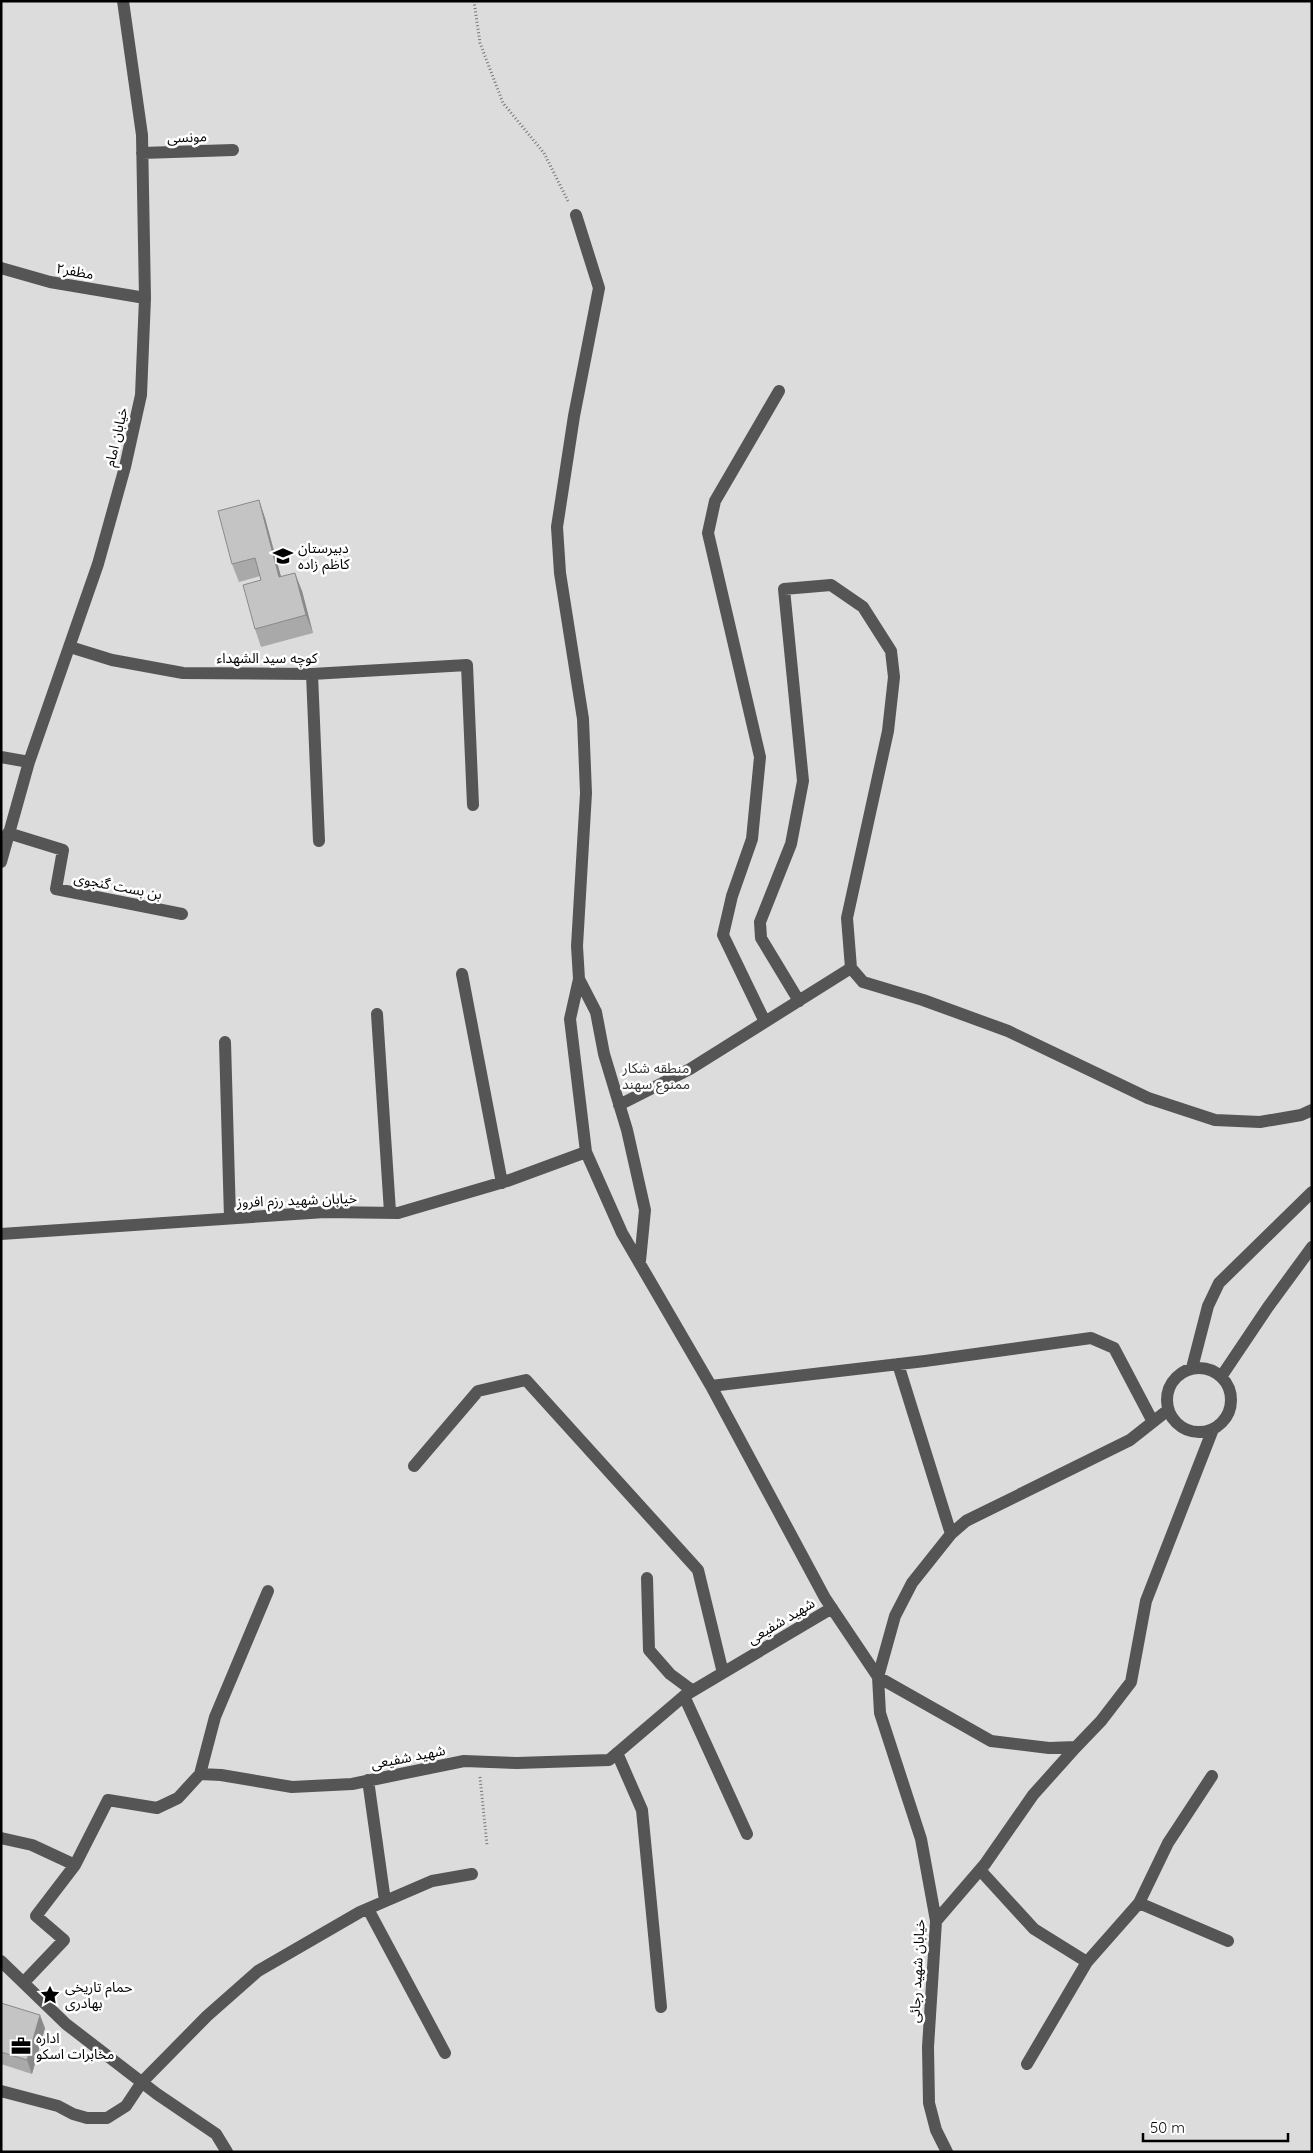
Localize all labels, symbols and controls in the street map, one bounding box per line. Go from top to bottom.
street label: مونسی [167,127,207,147]
street label: مظفر۲ [55,259,95,283]
street label: خیابان امام [100,406,134,469]
place label: دبیرستان کاظم زاده [298,539,350,575]
school or university icon: دبیرستان کاظم زاده [272,545,294,567]
street label: کوچه سید الشهداء [216,649,318,668]
street label: بن بست گنجوی [72,869,164,903]
park label: منطقه شکار ممنوع سهند [622,1059,690,1095]
street label: خیابان شهید رزم افروز [236,1189,357,1213]
street label: شهید شفیعی [744,1594,818,1648]
street label: شهید شفیعی [369,1741,447,1773]
street label: خیابان شهید رجائی [905,1918,929,2024]
place label: حمام تاریخی بهادری [65,1978,132,2012]
place icon: حمام تاریخی بهادری [39,1984,61,2006]
place label: اداره مخابرات اسکو [36,2029,114,2063]
office icon: اداره مخابرات اسکو [10,2035,32,2057]
scale bar [1143,2110,1288,2142]
text: 50 m [1150,2118,1185,2137]

